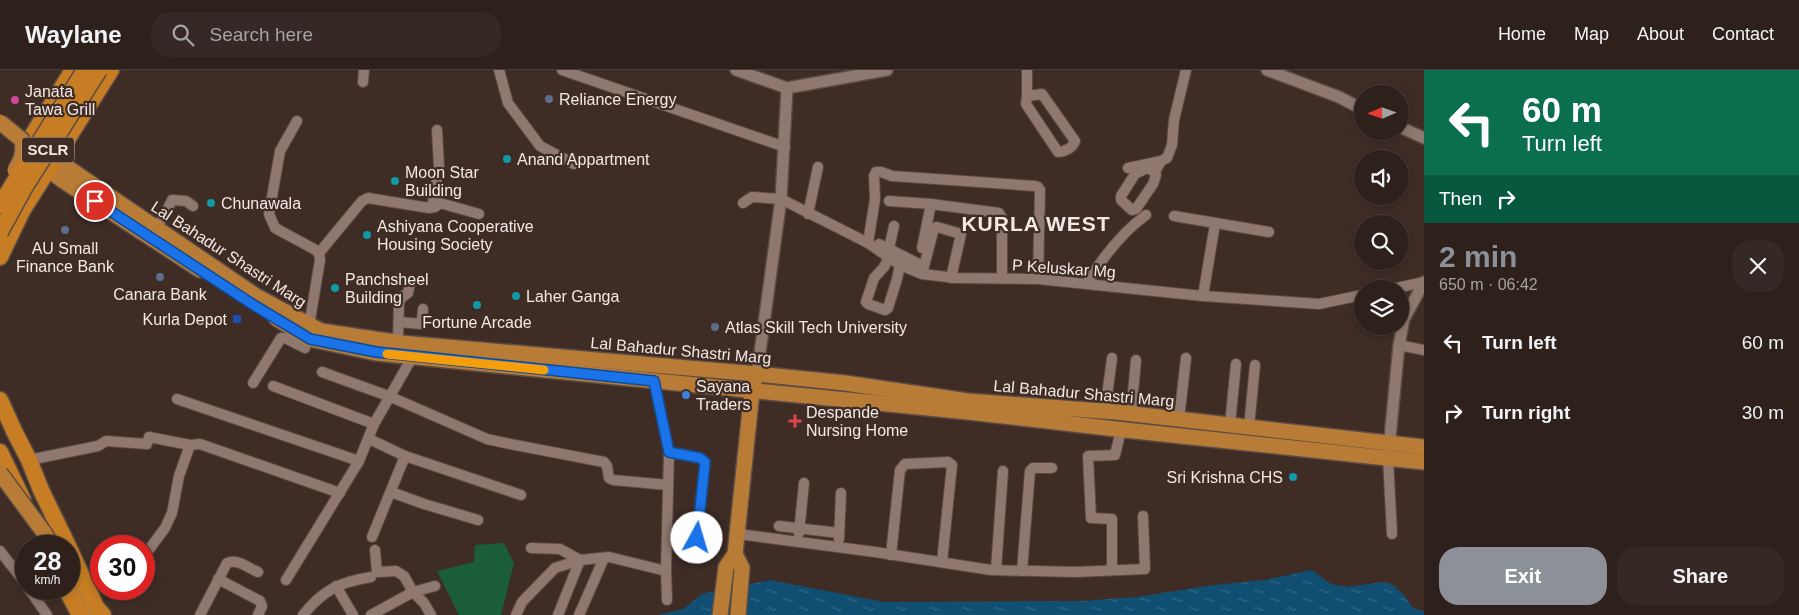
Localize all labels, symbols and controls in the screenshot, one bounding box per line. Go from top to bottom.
search box [151,12,501,57]
text: Waylane [25,21,121,48]
icon: search [169,21,197,49]
text: Search here [209,24,313,45]
text: Home [1498,24,1546,44]
text: Map [1574,24,1609,44]
text: About [1637,24,1684,44]
text: Contact [1712,24,1774,44]
place label: Janata Tawa Grill [25,83,95,118]
north arrow [1354,85,1409,140]
map controls [1354,85,1409,335]
icon: left [1439,90,1504,155]
text: 60 m [1522,90,1602,129]
place label: Reliance Energy [559,91,676,108]
marker: Reliance Energy [543,93,555,105]
marker: Janata Tawa Grill [9,94,21,106]
text: Turn left [1522,131,1602,156]
road number: SCLR [22,138,74,162]
button: sound [1354,150,1409,205]
place label: Anand Appartment [517,151,650,168]
marker: Anand Appartment [501,153,513,165]
place label: Moon Star Building [405,164,479,199]
marker: Moon Star Building [389,175,401,187]
pin [74,180,116,222]
icon: right [1492,185,1520,213]
icon: arrive [81,187,109,215]
text: Then [1439,188,1482,209]
place label: Chunawala [221,195,301,212]
marker: Chunawala [205,197,217,209]
street label: Lal Bahadur Shastri Marg [148,198,309,311]
district label: KURLA WEST [961,212,1111,235]
button: search [1354,215,1409,270]
place label: Ashiyana Cooperative Housing Society [377,218,534,253]
marker: AU Small Finance Bank [59,224,71,236]
marker: Ashiyana Cooperative Housing Society [361,229,373,241]
place label: AU Small Finance Bank [16,240,115,275]
text: 2 min [1439,240,1517,273]
button: close [1732,240,1784,292]
street label: P Keluskar Mg [1012,256,1116,281]
marker: Canara Bank [154,271,166,283]
place label: Panchsheel Building [345,271,429,306]
text: 650 m · 06:42 [1439,276,1538,293]
button: layers [1354,280,1409,335]
marker: Panchsheel Building [329,282,341,294]
place label: Canara Bank [113,286,208,303]
place label: Laher Ganga [526,288,620,305]
marker: Laher Ganga [510,290,522,302]
marker: Fortune Arcade [471,299,483,311]
place label: Kurla Depot [143,311,228,328]
marker: Kurla Depot [231,313,243,325]
place label: Fortune Arcade [422,314,532,331]
place label: Atlas Skill Tech University [725,319,907,336]
marker: Atlas Skill Tech University [709,321,721,333]
icon: left [1439,329,1467,357]
text: Turn left [1482,332,1557,353]
text: 60 m [1742,332,1784,353]
street label: Lal Bahadur Shastri Marg [590,334,772,367]
street label: Lal Bahadur Shastri Marg [993,377,1175,410]
place label: Sayana Traders [696,378,751,413]
marker: Sayana Traders [680,389,692,401]
icon: right [1439,399,1467,427]
text: Turn right [1482,402,1570,423]
text: 30 m [1742,402,1784,423]
place label: Despande Nursing Home [806,404,908,439]
marker: Despande Nursing Home [788,414,802,428]
place label: Sri Krishna CHS [1167,469,1283,486]
marker: Sri Krishna CHS [1287,471,1299,483]
position arrow [670,511,722,563]
speed limit sign: 30 [90,535,155,600]
text: 28 [34,547,61,575]
button: Exit [1439,547,1607,605]
button: Share [1617,547,1784,605]
text: km/h [34,573,61,587]

